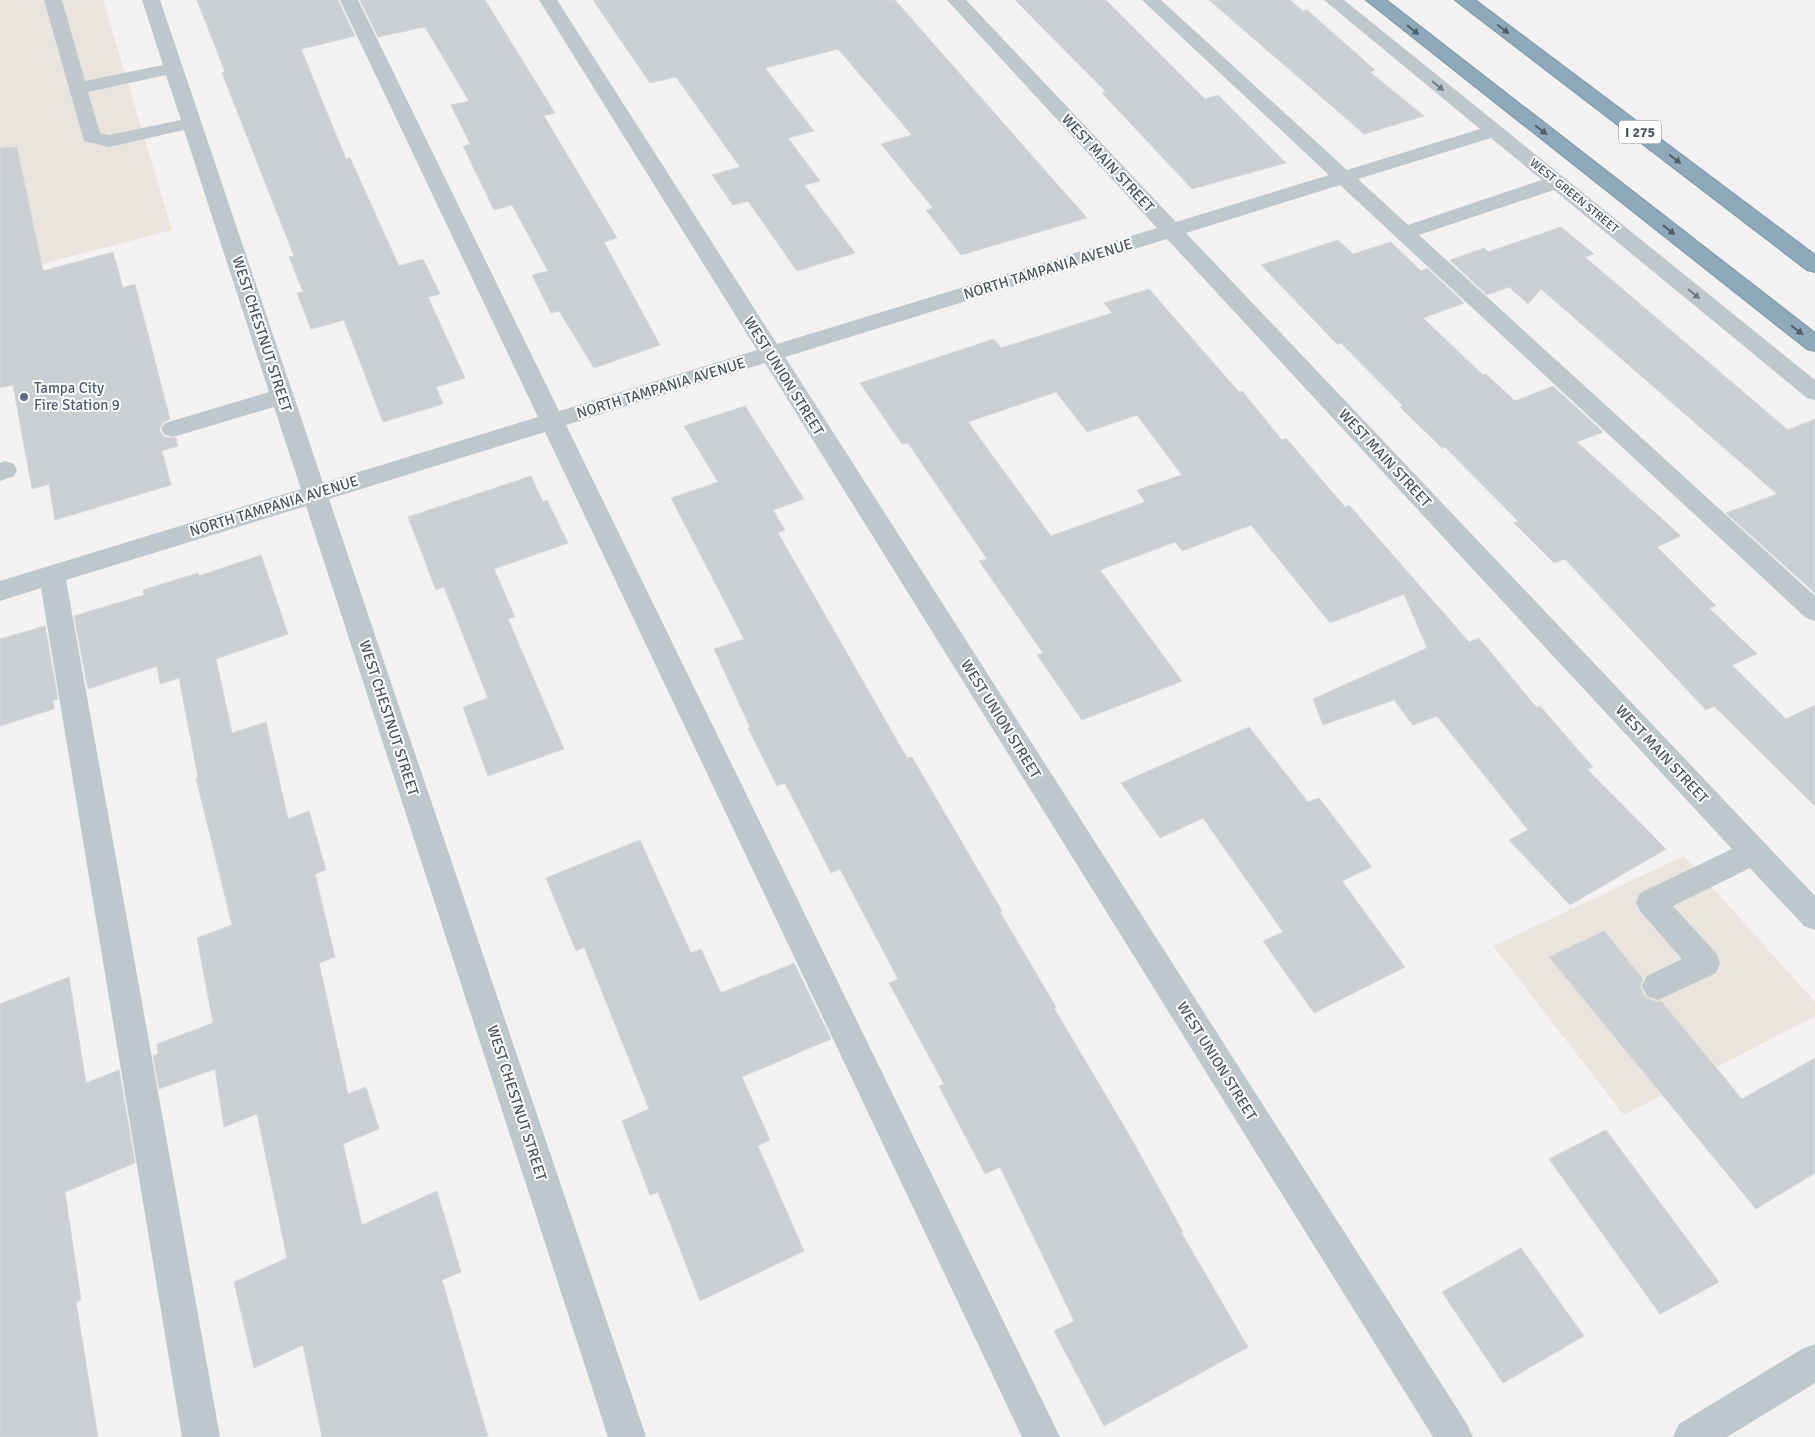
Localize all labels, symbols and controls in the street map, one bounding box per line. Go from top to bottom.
one-way arrow [1496,24,1509,35]
one-way arrow [1406,25,1420,35]
one-way arrow [1432,81,1445,92]
street label: WEST MAIN STREET [1058,110,1159,216]
road number: I 275 [1619,120,1661,144]
one-way arrow [1535,124,1548,135]
one-way arrow [1668,154,1682,164]
street label: WEST GREEN STREET [1526,156,1622,237]
one-way arrow [1662,225,1676,235]
street label: NORTH TAMPANIA AVENUE [961,235,1135,303]
street label: WEST CHESTNUT STREET [228,254,296,415]
one-way arrow [1688,289,1701,300]
street label: WEST UNION STREET [740,313,828,439]
one-way arrow [1790,325,1803,336]
street label: NORTH TAMPANIA AVENUE [574,354,748,422]
place label: Tampa City Fire Station 9 [34,379,120,414]
marker: Tampa City Fire Station 9 [18,391,30,403]
street label: WEST MAIN STREET [1335,405,1436,511]
street label: NORTH TAMPANIA AVENUE [187,472,361,540]
street label: WEST CHESTNUT STREET [355,638,423,799]
street label: WEST UNION STREET [957,656,1045,782]
street label: WEST MAIN STREET [1612,701,1713,807]
street label: WEST UNION STREET [1173,998,1261,1124]
street label: WEST CHESTNUT STREET [483,1023,551,1184]

